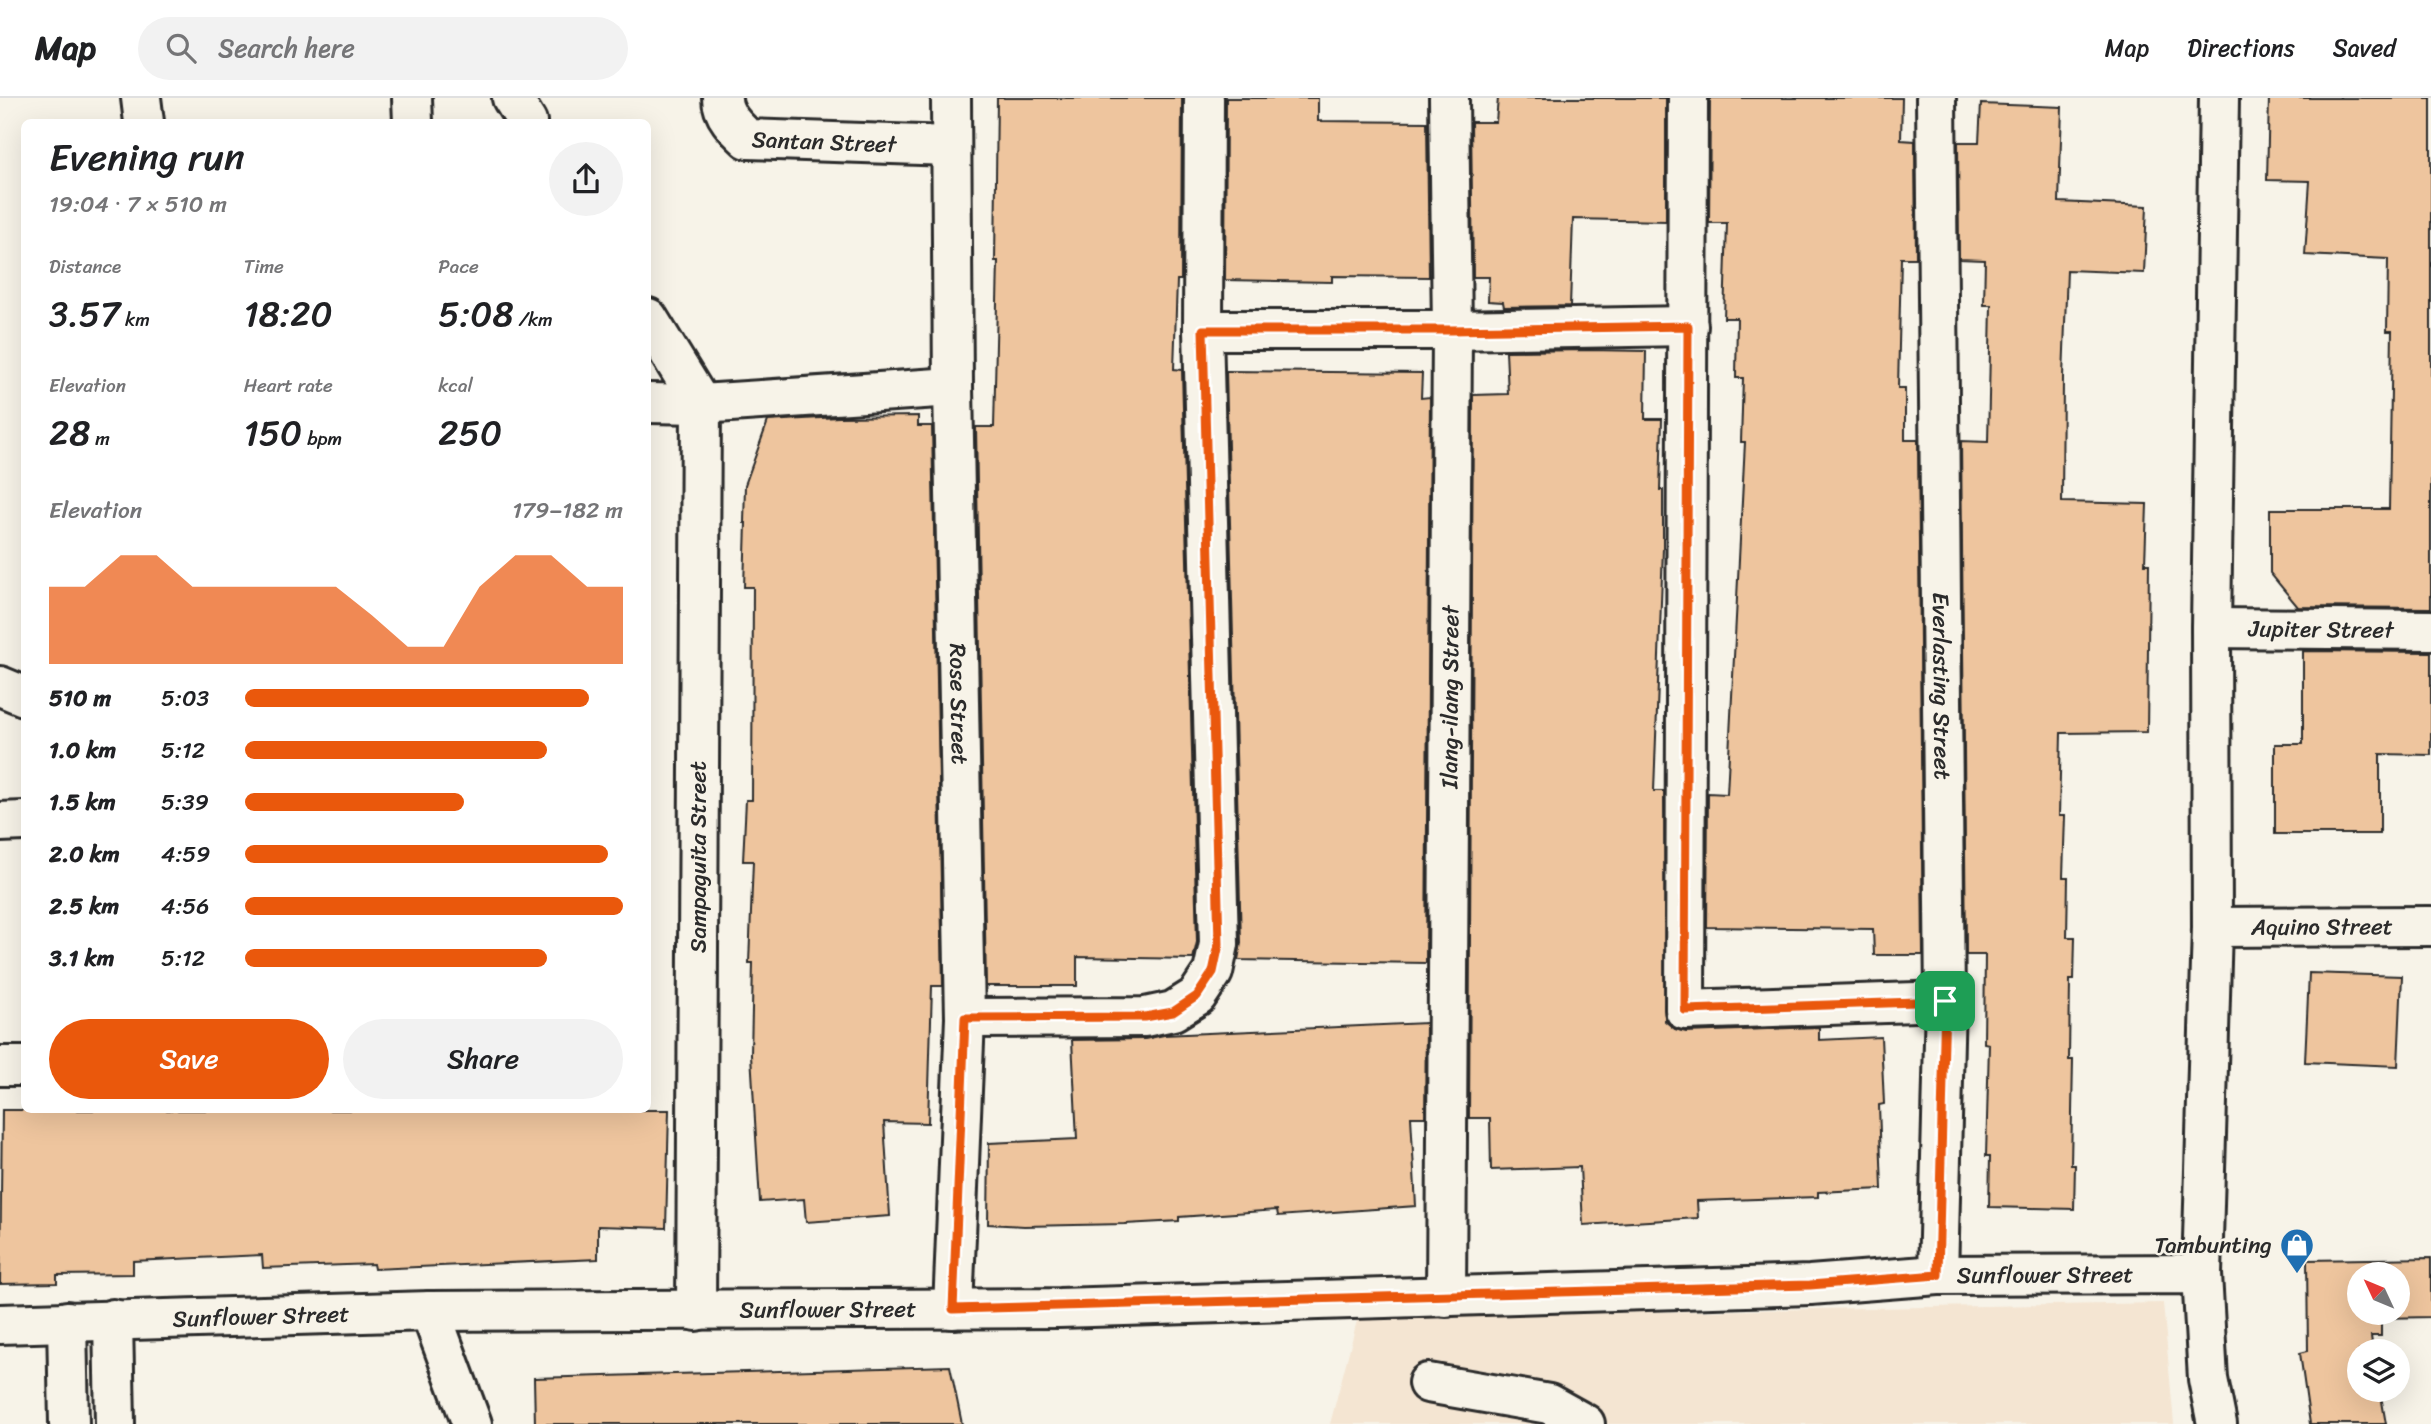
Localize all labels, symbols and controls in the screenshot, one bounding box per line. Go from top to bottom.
search box [138,17,628,80]
text: Map [35,19,96,77]
text: Search here [218,25,355,71]
text: Map [2105,27,2149,69]
text: Directions [2187,27,2295,69]
text: Saved [2333,27,2396,69]
icon: search [162,29,200,67]
street label: Santan Street [751,119,899,165]
text: Evening run [49,124,245,191]
button: share [549,142,623,216]
text: 19:04 · 7 × 510 m [49,184,227,225]
text: Distance [49,250,121,283]
text: Time [244,250,284,283]
text: Pace [438,250,479,283]
text: 3.57 [49,283,120,345]
text: 18:20 [244,283,333,345]
text: 5:08 [438,283,514,345]
text: km [120,303,150,336]
text: /km [514,303,553,336]
text: Elevation [49,369,126,402]
text: Heart rate [244,369,333,402]
text: kcal [438,369,473,402]
text: 28 [49,402,90,464]
text: 150 [244,402,302,464]
text: 250 [438,402,502,464]
text: m [90,422,110,455]
text: bpm [302,422,342,455]
text: Elevation [49,490,142,531]
text: 179–182 m [512,490,623,531]
street label: Everlasting Street [1920,592,1963,780]
street label: Ilang-ilang Street [1429,604,1471,790]
street label: Jupiter Street [2247,608,2395,650]
street label: Rose Street [937,643,981,765]
text: 510 m [49,678,111,719]
text: 5:03 [161,678,209,719]
text: 1.0 km [49,730,116,771]
text: 5:12 [161,730,205,771]
street label: Sampaguita Street [678,761,719,953]
text: 1.5 km [49,782,116,823]
text: 5:39 [161,782,209,823]
text: 2.0 km [49,834,120,875]
text: 4:59 [161,834,211,875]
text: 2.5 km [49,886,119,927]
text: 4:56 [161,886,209,927]
street label: Aquino Street [2250,906,2393,947]
text: 3.1 km [49,938,114,979]
text: 5:12 [161,938,205,979]
pin [1915,971,1975,1031]
icon: arrive [1926,982,1964,1020]
button: Save [49,1019,329,1099]
button: Share [343,1019,623,1099]
place label: Tambunting [2155,1225,2272,1266]
shop icon: Tambunting [2278,1226,2316,1275]
street label: Sunflower Street [1957,1254,2133,1295]
north arrow [2347,1262,2410,1325]
map controls [2347,1262,2410,1402]
street label: Sunflower Street [739,1288,916,1330]
street label: Sunflower Street [172,1293,350,1339]
button: layers [2347,1339,2410,1402]

